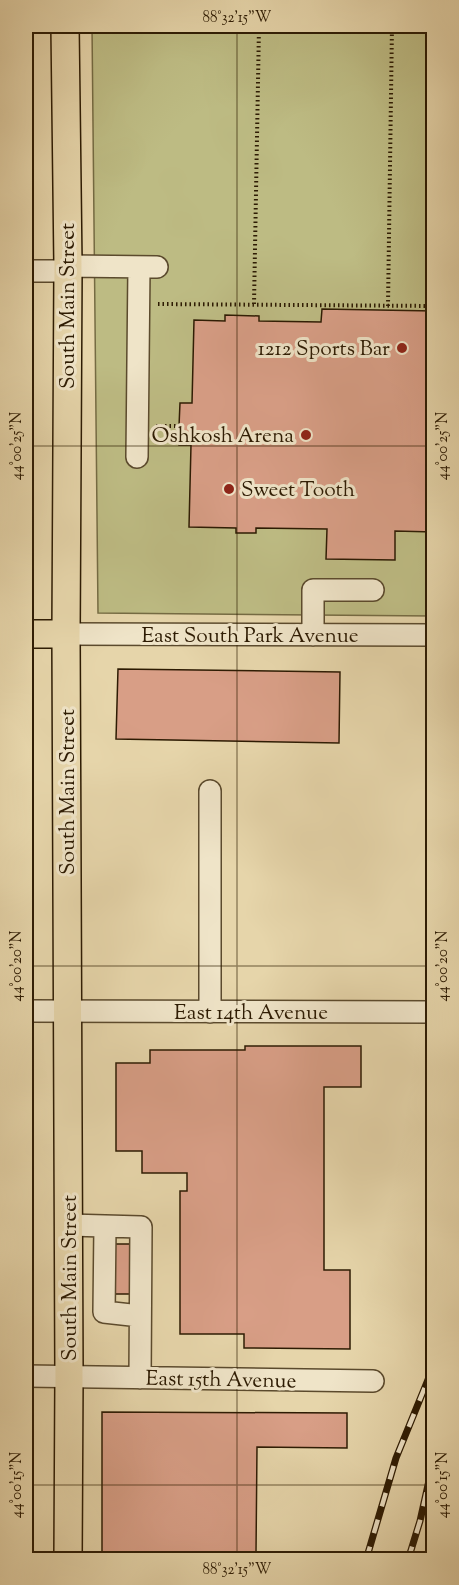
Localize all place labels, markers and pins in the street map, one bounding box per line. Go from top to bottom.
place label: 1212 Sports Bar [258,335,390,365]
marker: 1212 Sports Bar [395,341,409,355]
place label: Oshkosh Arena [152,422,294,452]
marker: Oshkosh Arena [299,428,313,442]
place label: Sweet Tooth [241,476,355,506]
marker: Sweet Tooth [222,482,236,496]

